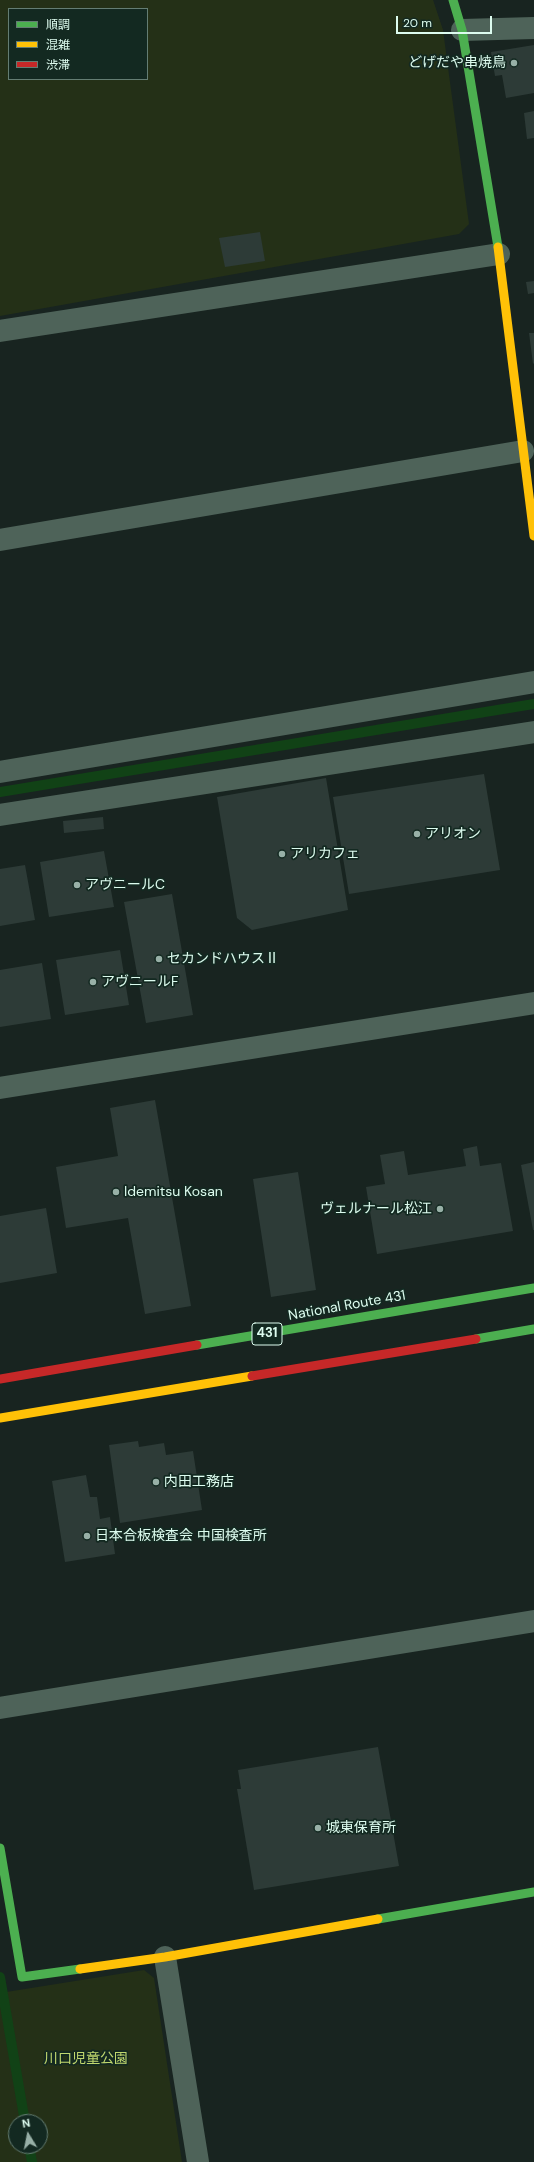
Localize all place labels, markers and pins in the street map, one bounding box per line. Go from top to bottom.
place label: どげだや串焼鳥 [408,55,506,71]
marker: どげだや串焼鳥 [509,58,519,68]
place label: アリオン [425,826,481,842]
marker: アリオン [412,829,422,839]
place label: アリカフェ [290,846,360,862]
marker: アリカフェ [277,849,287,859]
place label: アヴニールC [85,877,165,893]
marker: アヴニールC [72,880,82,890]
place label: セカンドハウスⅡ [167,951,279,967]
marker: セカンドハウスⅡ [154,954,164,964]
place label: アヴニールF [101,974,178,990]
marker: アヴニールF [88,977,98,987]
place label: Idemitsu Kosan [124,1184,223,1200]
marker: Idemitsu Kosan [111,1187,121,1197]
place label: ヴェルナール松江 [320,1201,432,1217]
marker: ヴェルナール松江 [435,1204,445,1214]
place label: 内田工務店 [164,1474,234,1490]
marker: 内田工務店 [151,1477,161,1487]
place label: 日本合板検査会 中国検査所 [95,1528,267,1544]
marker: 日本合板検査会 中国検査所 [82,1531,92,1541]
place label: 城東保育所 [326,1820,396,1836]
marker: 城東保育所 [313,1823,323,1833]

